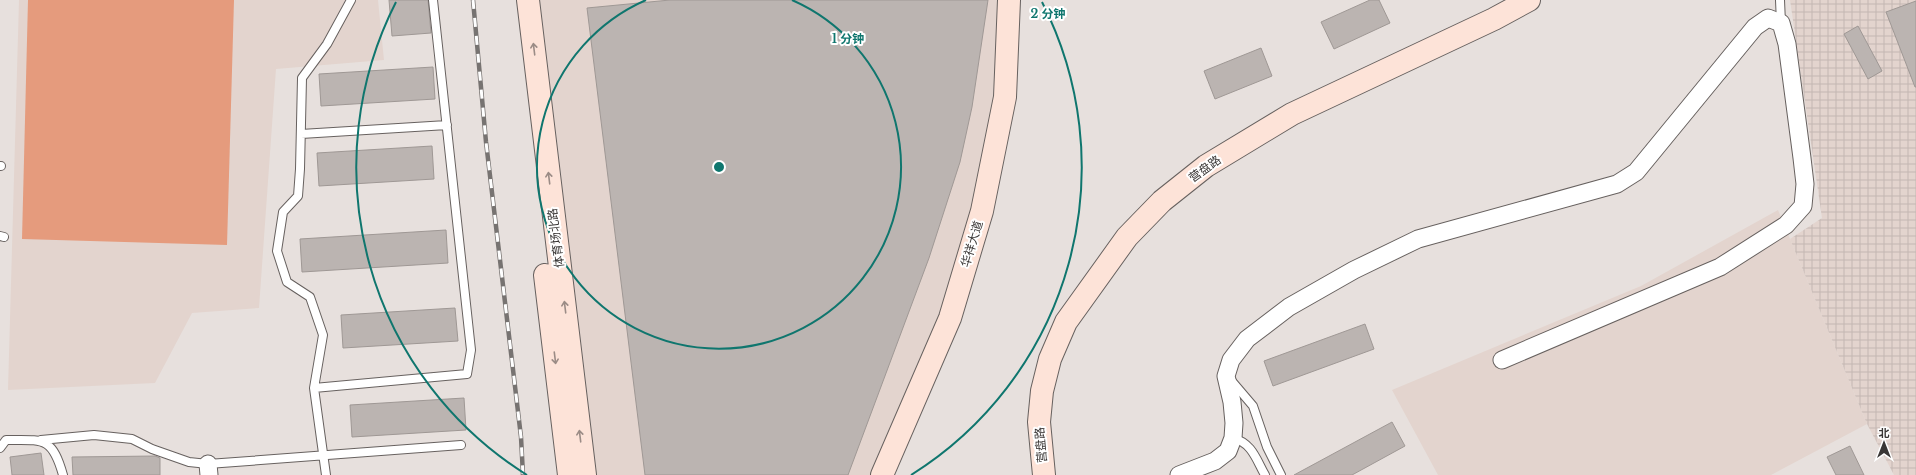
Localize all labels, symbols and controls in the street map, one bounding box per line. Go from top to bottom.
text: 2 分钟 [1030,6,1066,21]
text: 1 分钟 [832,31,864,46]
one-way arrow [530,43,537,56]
street label: 营盘路 [1186,152,1224,185]
centre of rings [712,160,726,174]
one-way arrow [545,172,553,185]
street label: 体育场北路 [544,207,567,269]
street label: 华祥大道 [957,219,986,269]
one-way arrow [561,301,569,314]
one-way arrow [552,351,559,364]
north arrow [1864,423,1904,463]
street label: 营盘路 [1031,426,1050,464]
text: 北 [1879,426,1890,440]
one-way arrow [577,430,584,443]

